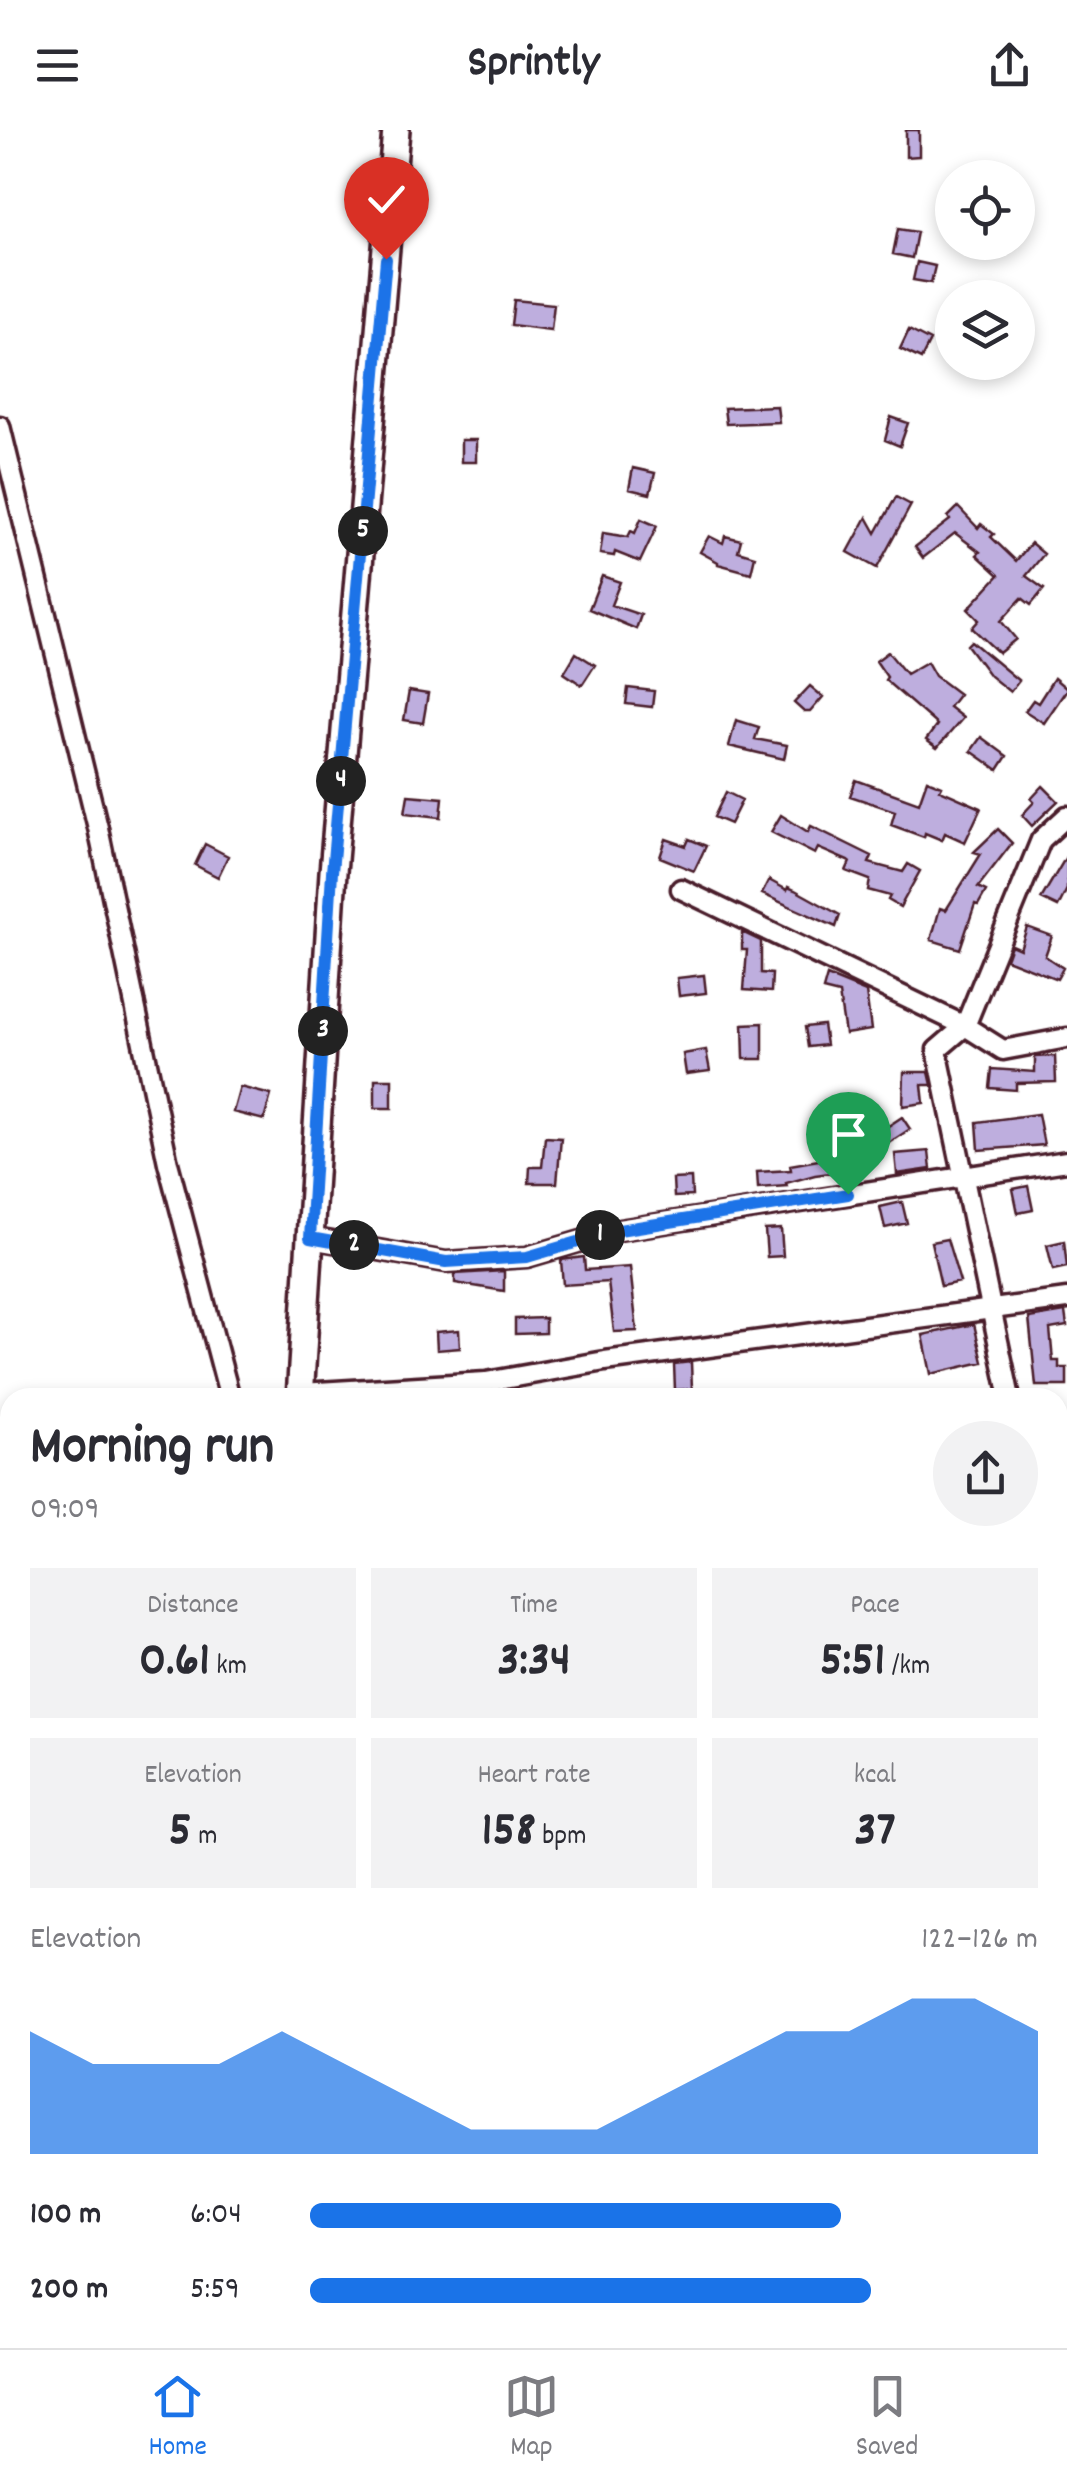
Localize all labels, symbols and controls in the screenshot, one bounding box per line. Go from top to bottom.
text: Sprintly [468,33,599,97]
icon: menu [30,38,85,93]
icon: share [982,38,1037,93]
pin [344,157,429,260]
map controls [935,160,1035,380]
button: locate [935,160,1035,260]
icon: check [359,172,414,227]
button: layers [935,280,1035,380]
pin: 5 [338,506,388,556]
text: 5 [357,511,369,551]
pin: 4 [316,756,366,806]
text: 4 [335,761,347,801]
pin: 3 [298,1006,348,1056]
text: 3 [317,1011,329,1051]
pin [806,1092,891,1195]
icon: arrive [821,1107,876,1162]
pin: 1 [575,1210,625,1260]
text: 1 [597,1215,603,1255]
pin: 2 [329,1220,379,1270]
text: 2 [348,1225,360,1265]
text: Morning run [30,1411,274,1490]
button: share [933,1421,1038,1526]
text: 09:09 [30,1488,100,1534]
text: Distance [147,1587,239,1627]
text: Time [510,1587,558,1627]
text: Pace [850,1587,900,1627]
text: 0.61 [139,1627,210,1699]
text: 3:34 [497,1627,571,1699]
text: 5:51 [820,1627,885,1699]
text: km [210,1648,247,1688]
text: /km [885,1648,930,1688]
text: Elevation [144,1757,242,1797]
text: Heart rate [477,1757,591,1797]
text: kcal [854,1757,896,1797]
text: 5 [169,1797,192,1869]
text: 158 [482,1797,536,1869]
text: 37 [854,1797,896,1869]
text: m [192,1818,217,1858]
text: bpm [536,1818,586,1858]
text: Elevation [30,1918,141,1964]
text: 122–126 m [921,1918,1038,1964]
text: 100 m [30,2193,101,2239]
text: 6:04 [190,2193,242,2239]
text: 200 m [30,2268,108,2314]
text: 5:59 [190,2268,240,2314]
tab: Home [149,2369,207,2469]
tab: Map [504,2369,559,2469]
tab: Saved [856,2369,918,2469]

